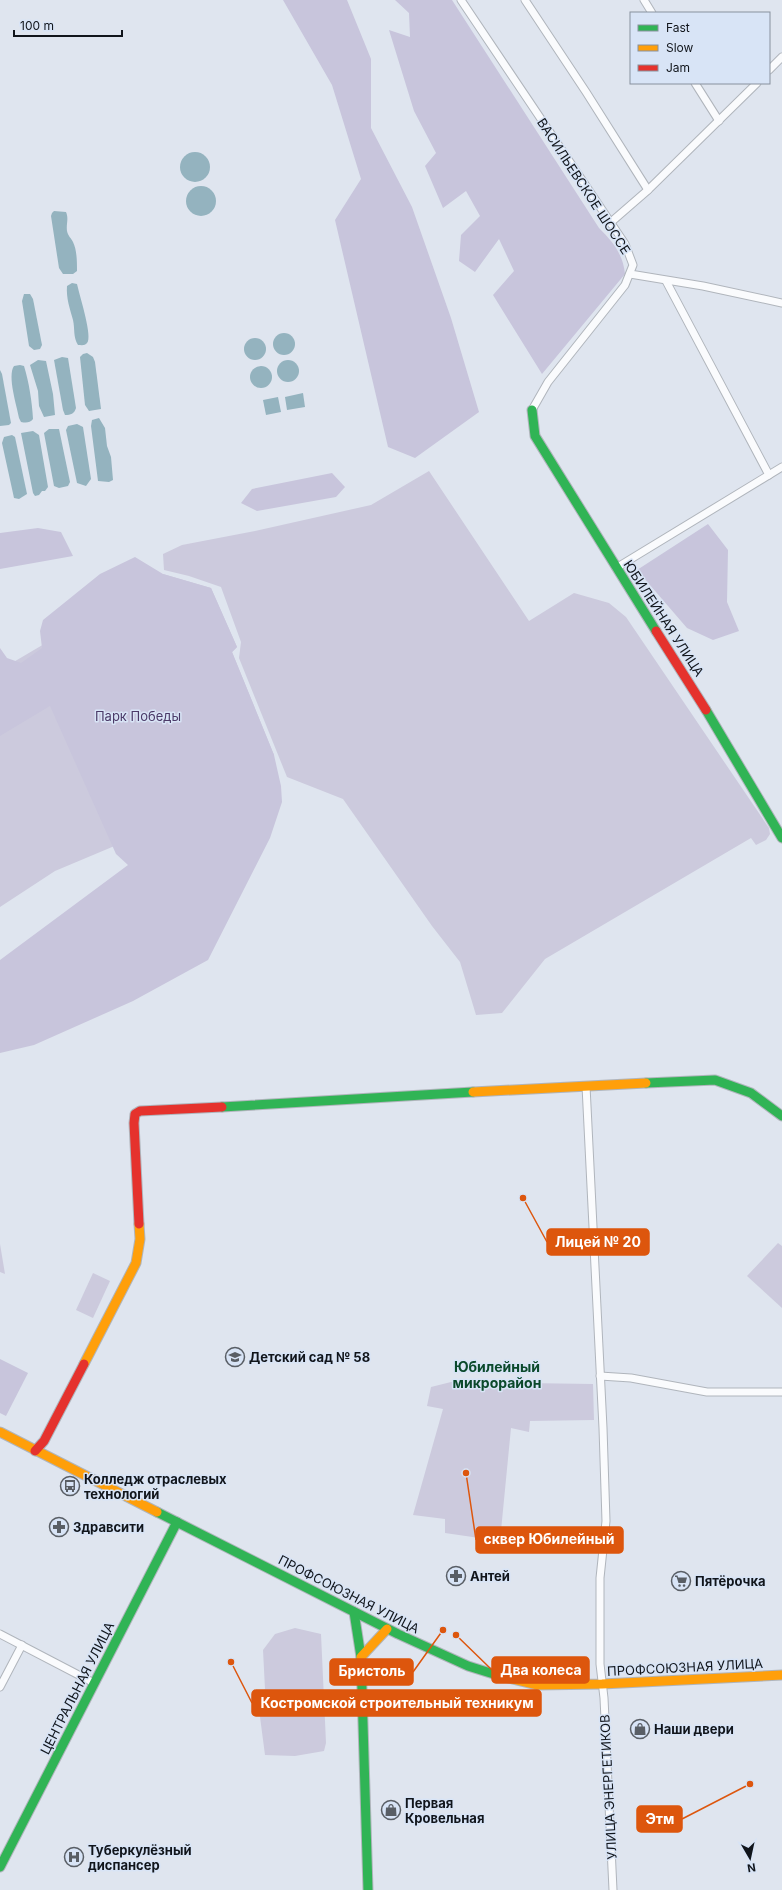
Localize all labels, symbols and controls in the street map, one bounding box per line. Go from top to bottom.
scale bar [14,12,122,38]
legend [630,12,770,84]
text: 100 m [20,18,54,33]
text: Fast [666,20,690,35]
text: Slow [666,40,694,55]
text: Jam [666,60,690,75]
street label: ВАСИЛЬЕВСКОЕ ШОССЕ [534,115,634,257]
street label: ЮБИЛЕЙНАЯ УЛИЦА [620,557,708,679]
park label: Парк Победы [95,708,181,724]
callout: Лицей № 20 [547,1229,649,1255]
text: Лицей № 20 [555,1233,641,1250]
school or university icon: Детский сад № 58 [224,1346,246,1368]
place label: Детский сад № 58 [249,1349,370,1365]
district label: Юбилейный микрорайон [453,1358,541,1391]
place label: Колледж отраслевых технологий [84,1471,227,1502]
bus stop icon: Колледж отраслевых технологий [59,1475,81,1497]
pharmacy icon: Здравсити [48,1516,70,1538]
place label: Здравсити [73,1519,144,1535]
callout: сквер Юбилейный [476,1527,623,1553]
text: сквер Юбилейный [483,1530,615,1547]
street label: ПРОФСОЮЗНАЯ УЛИЦА [276,1551,422,1637]
pharmacy icon: Антей [445,1565,467,1587]
place label: Антей [470,1568,510,1584]
supermarket icon: Пятёрочка [670,1570,692,1592]
place label: Пятёрочка [695,1573,766,1589]
street label: ЦЕНТРАЛЬНАЯ УЛИЦА [37,1619,117,1757]
street label: ПРОФСОЮЗНАЯ УЛИЦА [607,1655,763,1679]
callout: Два колеса [492,1657,589,1683]
callout: Бристоль [330,1659,413,1685]
text: Два колеса [500,1661,582,1678]
text: Бристоль [339,1662,405,1679]
callout: Костромской строительный техникум [252,1690,541,1716]
text: Костромской строительный техникум [260,1694,534,1711]
street label: УЛИЦА ЭНЕРГЕТИКОВ [596,1714,620,1860]
shop icon: Наши двери [629,1718,651,1740]
place label: Наши двери [654,1721,734,1737]
place label: Первая Кровельная [405,1795,484,1826]
shop icon: Первая Кровельная [380,1799,402,1821]
callout: Этм [637,1806,682,1832]
text: Этм [646,1810,674,1827]
north arrow [730,1838,770,1878]
place label: Туберкулёзный диспансер [88,1842,192,1873]
hospital icon: Туберкулёзный диспансер [63,1846,85,1868]
text: N [746,1860,757,1875]

